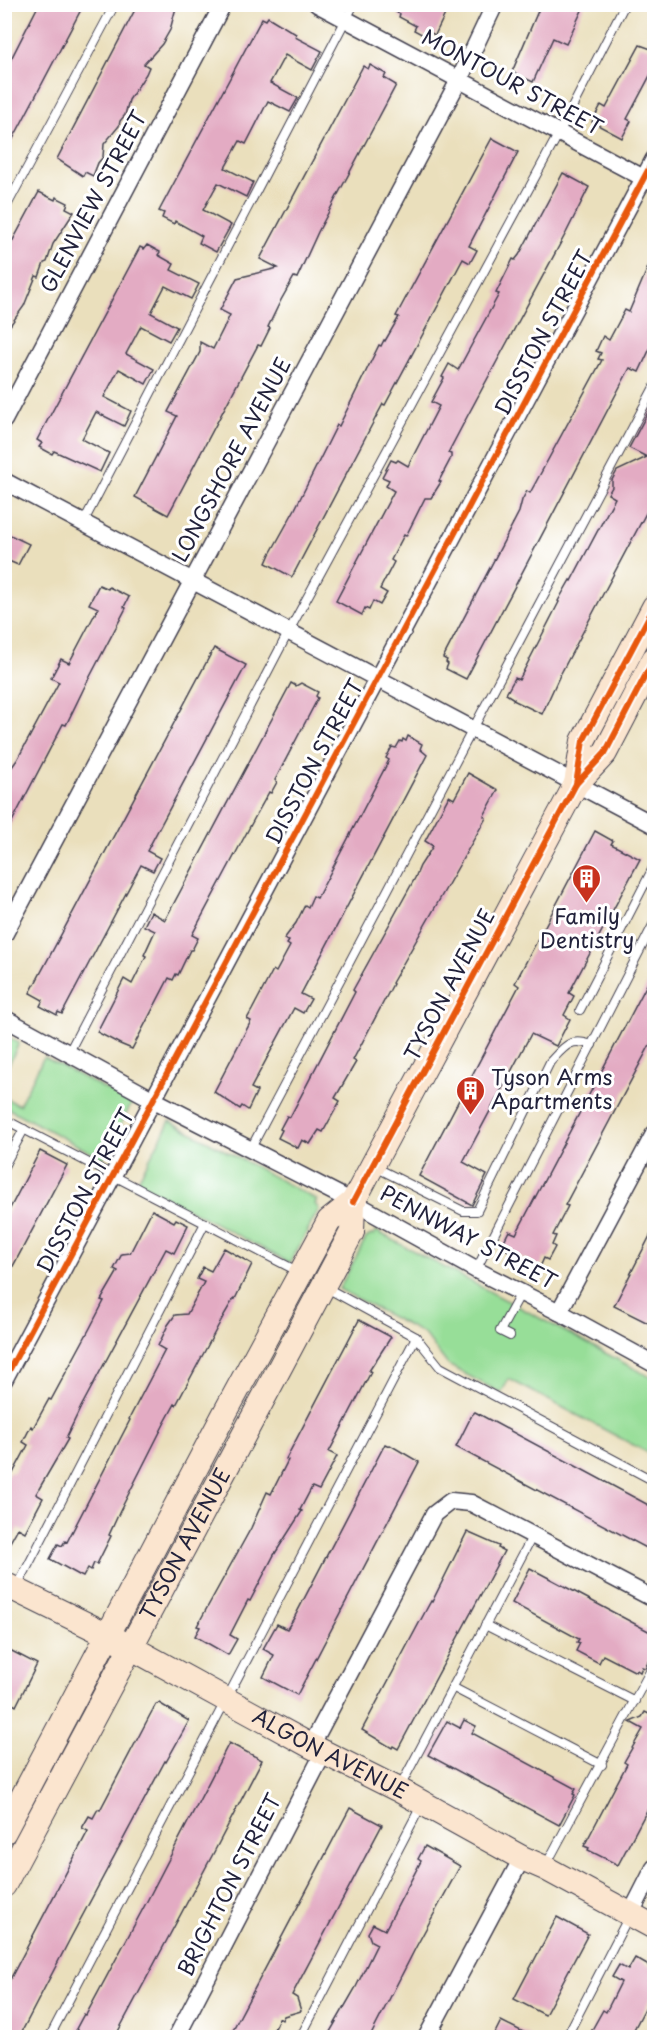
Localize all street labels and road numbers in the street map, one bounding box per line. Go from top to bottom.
street label: MONTOUR STREET [417,20,610,143]
street label: GLENVIEW STREET [31,104,154,298]
street label: DISSTON STREET [485,243,600,420]
street label: LONGSHORE AVENUE [163,351,298,567]
street label: DISSTON STREET [256,672,371,849]
street label: TYSON AVENUE [395,902,502,1066]
street label: DISSTON STREET [27,1101,142,1278]
street label: PENNWAY STREET [375,1176,564,1297]
street label: TYSON AVENUE [130,1462,237,1625]
street label: ALGON AVENUE [248,1699,415,1806]
street label: BRIGHTON STREET [168,1786,289,1981]

